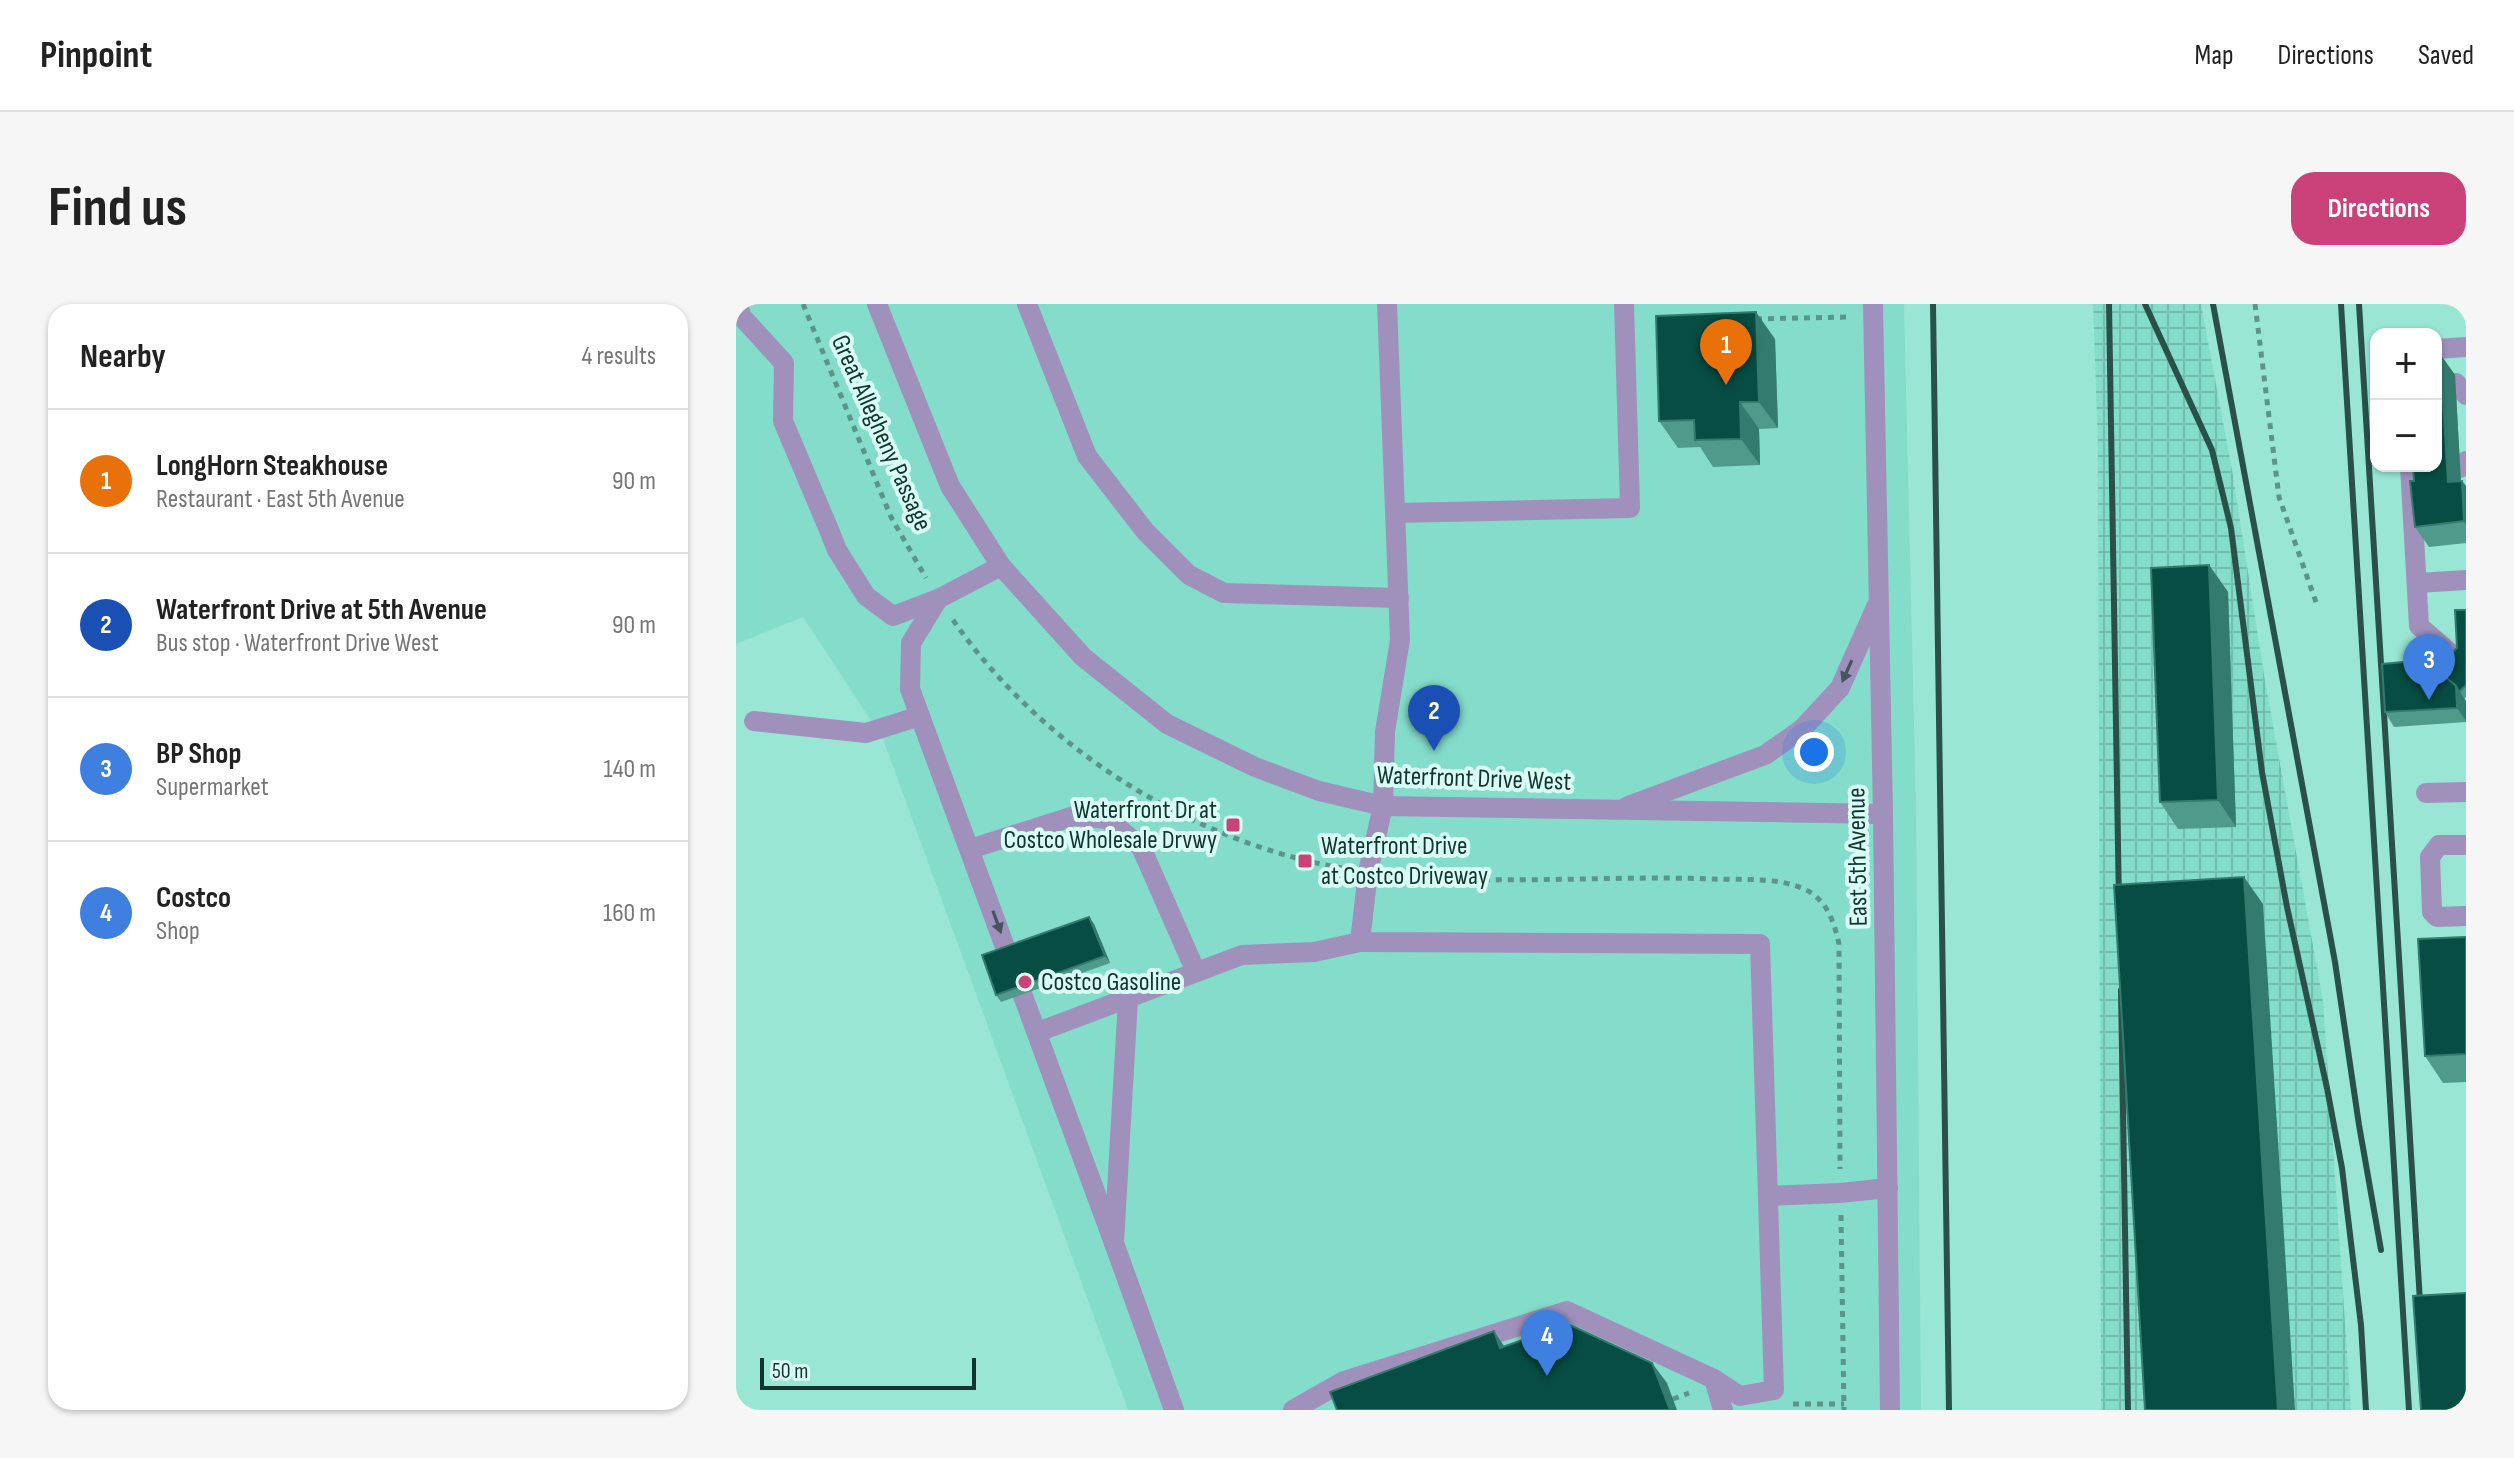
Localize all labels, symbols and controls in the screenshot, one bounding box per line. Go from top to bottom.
text: Pinpoint [40,33,152,78]
text: Map [2195,39,2234,72]
text: Directions [2278,39,2374,72]
text: Saved [2418,39,2474,72]
button: Directions [2291,172,2466,245]
text: Find us [48,175,187,242]
pin: 1 [1700,319,1752,385]
map controls [2370,328,2442,472]
button: + [2370,328,2442,400]
street label: Great Allegheny Passage [824,330,938,536]
text: Nearby [80,336,166,377]
text: 4 results [581,341,656,372]
button: − [2370,400,2442,472]
text: LongHorn Steakhouse [156,448,388,484]
text: 1 [101,466,111,497]
text: 90 m [612,466,656,497]
text: Restaurant · East 5th Avenue [156,484,405,515]
text: Waterfront Drive at 5th Avenue [156,592,487,628]
text: 2 [100,610,112,641]
text: 90 m [612,610,656,641]
text: Bus stop · Waterfront Drive West [156,628,439,659]
pin: 3 [2403,634,2455,700]
one-way arrow [1841,659,1854,682]
pin: 2 [1408,685,1460,751]
your location [1794,732,1834,772]
text: BP Shop [156,736,241,772]
text: 3 [100,754,112,785]
text: 140 m [604,754,656,785]
street label: Waterfront Drive West [1376,760,1572,798]
text: Supermarket [156,772,269,803]
street label: East 5th Avenue [1841,787,1875,927]
place label: Waterfront Dr at Costco Wholesale Drvwy [1004,795,1217,856]
marker: Waterfront Dr at Costco Wholesale Drvwy [1224,816,1242,834]
place label: Waterfront Drive at Costco Driveway [1321,831,1488,892]
marker: Waterfront Drive at Costco Driveway [1296,852,1314,870]
text: Costco [156,880,231,916]
text: 4 [100,898,112,929]
text: 160 m [603,898,656,929]
one-way arrow [991,910,1004,934]
text: Shop [156,916,200,947]
place label: Costco Gasoline [1041,967,1181,998]
marker: Costco Gasoline [1016,973,1034,991]
pin: 4 [1521,1310,1573,1376]
scale bar [760,1354,976,1390]
text: 50 m [772,1358,808,1385]

